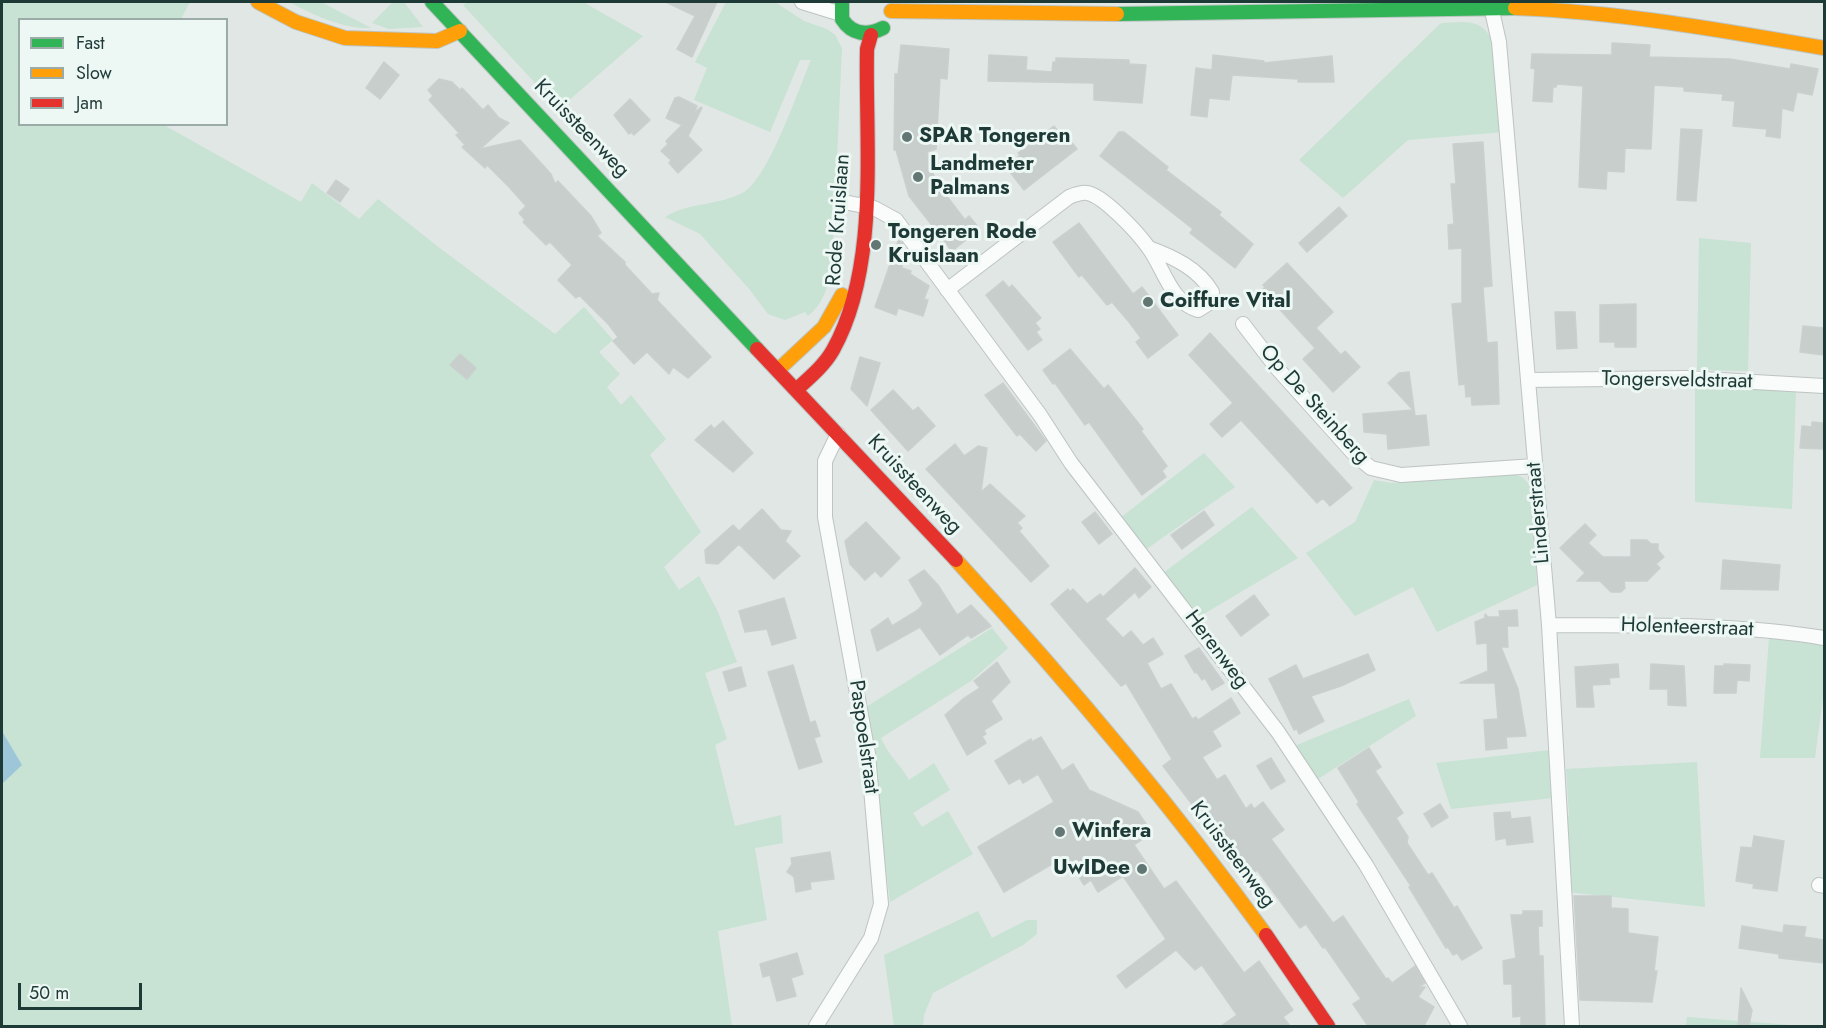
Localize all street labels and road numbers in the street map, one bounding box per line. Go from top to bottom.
street label: Kruissteenweg [528,75,634,183]
street label: Rode Kruislaan [822,153,856,287]
street label: Op De Steinberg [1254,340,1374,470]
street label: Tongersveldstraat [1601,367,1753,395]
street label: Kruissteenweg [862,430,966,540]
street label: Linderstraat [1522,461,1556,565]
street label: Herenweg [1178,606,1254,694]
street label: Holenteerstraat [1620,613,1754,643]
street label: Paspoelstraat [843,679,883,795]
street label: Kruissteenweg [1184,797,1280,913]

